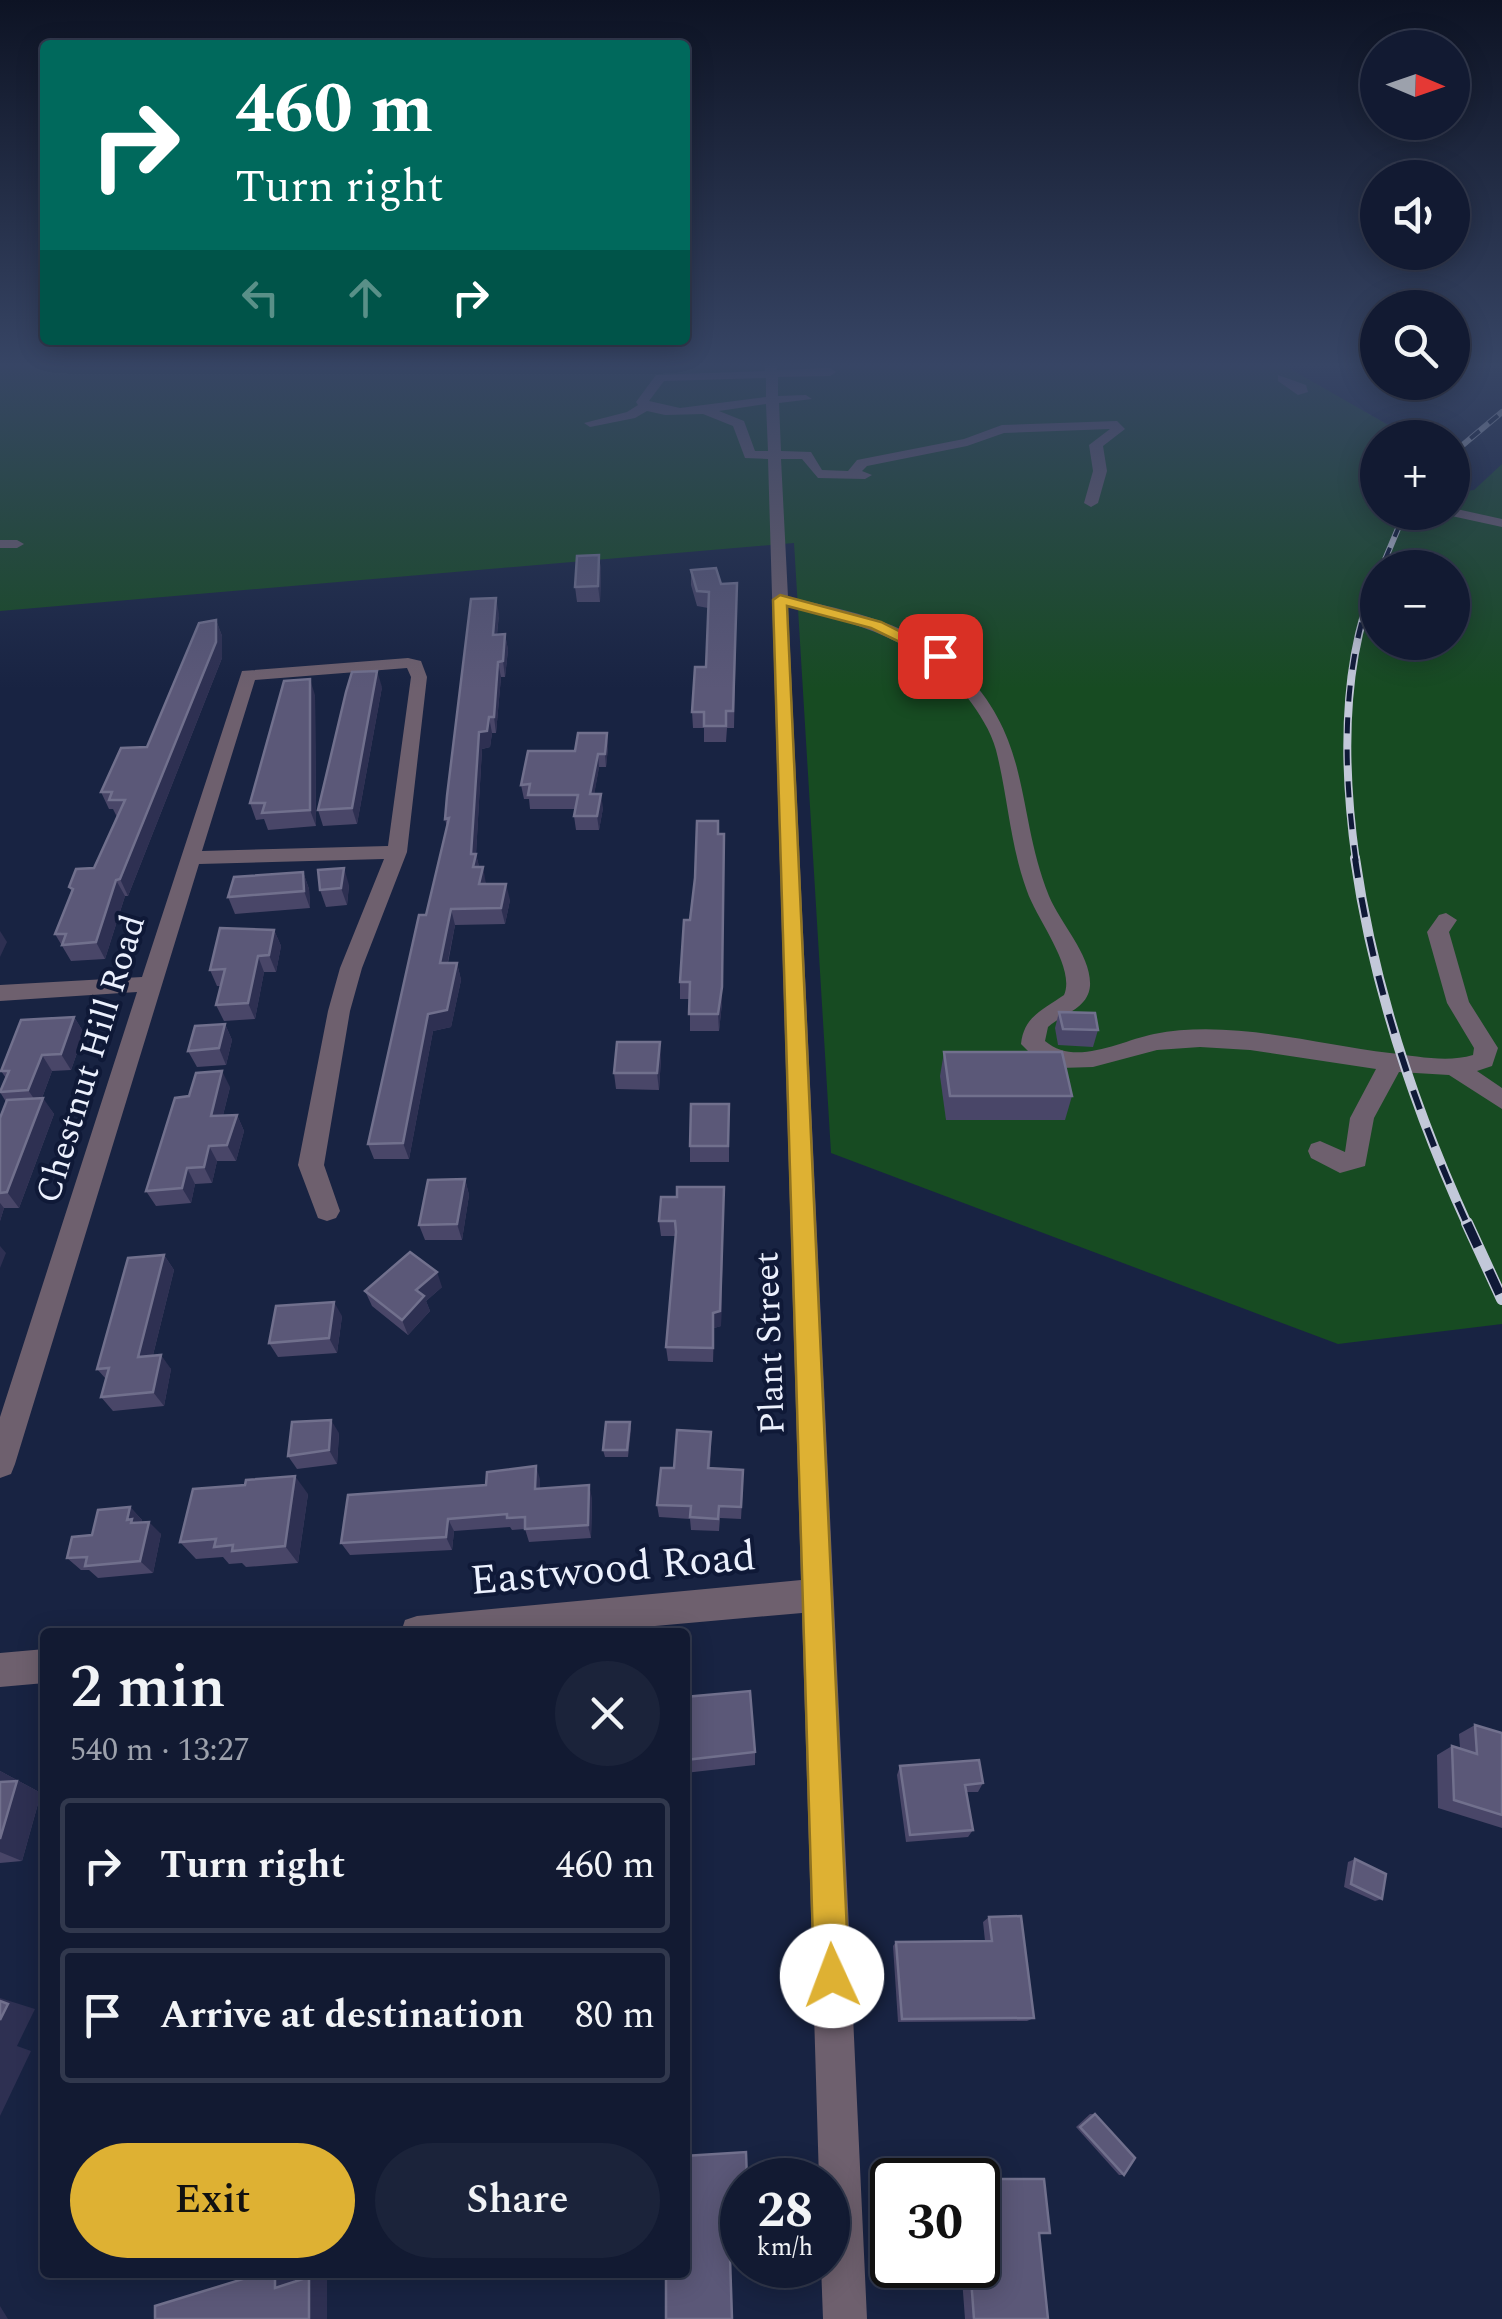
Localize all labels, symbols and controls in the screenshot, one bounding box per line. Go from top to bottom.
north arrow [1360,30,1470,140]
map controls [1360,30,1470,660]
text: 460 m [235,57,433,163]
icon: right [70,80,200,210]
text: Turn right [235,153,444,222]
button: sound [1360,160,1470,270]
icon: left [233,270,288,325]
icon: ahead [338,270,393,325]
icon: right [443,270,498,325]
button: search [1360,290,1470,400]
button: + [1360,420,1470,530]
button: − [1360,550,1470,660]
pin [898,614,983,699]
icon: arrive [913,629,968,684]
street label: Chestnut Hill Road [22,908,160,1210]
street label: Plant Street [740,1251,800,1435]
street label: Eastwood Road [468,1525,758,1613]
text: 2 min [70,1642,226,1734]
button: close [555,1661,660,1766]
text: 540 m · 13:27 [70,1726,250,1775]
text: Turn right [160,1837,345,1895]
text: 460 m [556,1837,655,1895]
icon: right [75,1838,130,1893]
position arrow [780,1924,884,2028]
text: Arrive at destination [160,1987,524,2045]
text: 80 m [575,1987,655,2045]
icon: arrive [75,1988,130,2043]
button: Exit [70,2143,355,2258]
button: Share [375,2143,660,2258]
speed limit sign: 30 [870,2158,1000,2288]
text: 28 [757,2173,813,2249]
text: km/h [757,2229,813,2267]

